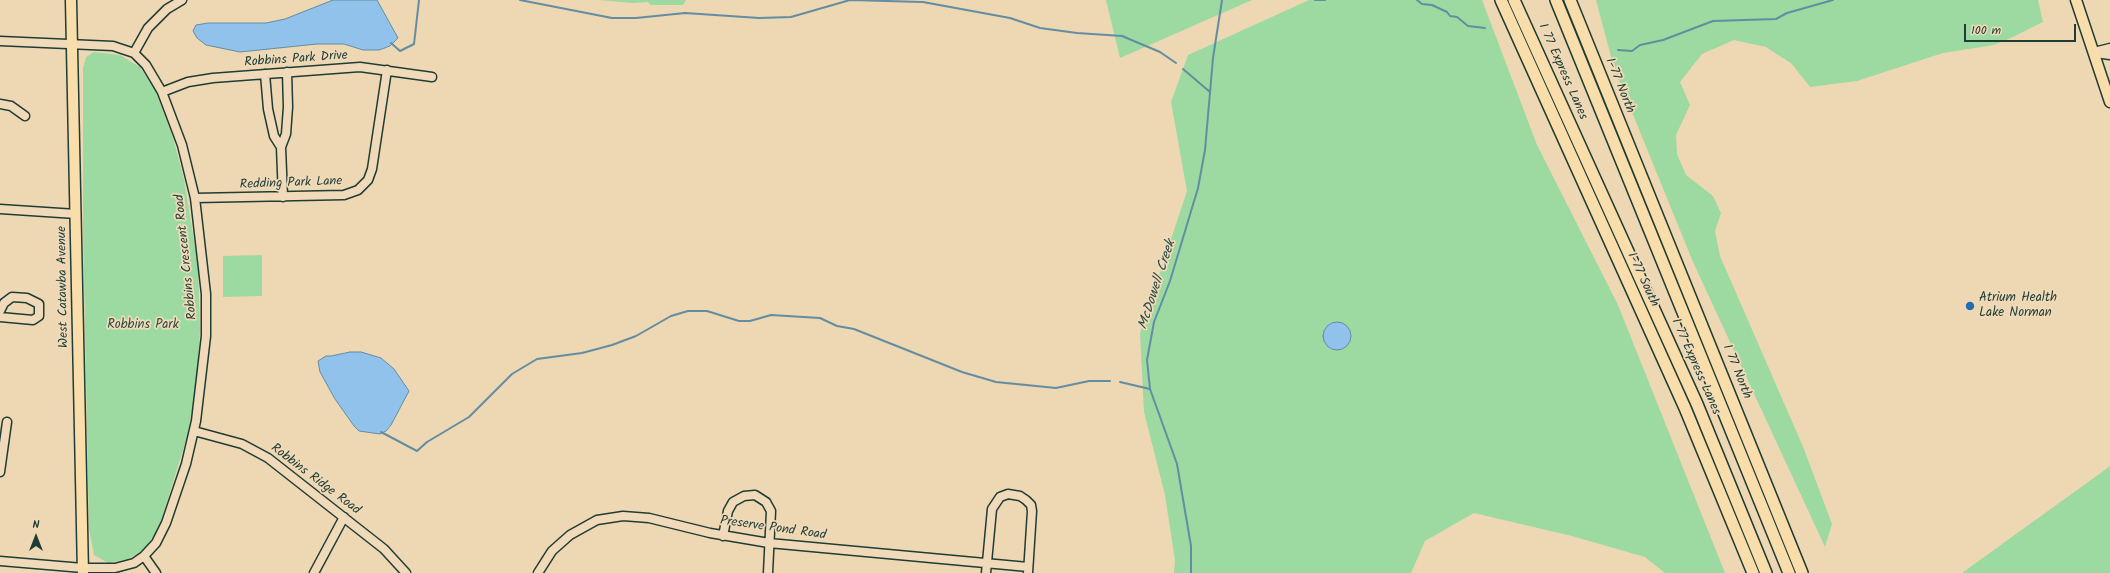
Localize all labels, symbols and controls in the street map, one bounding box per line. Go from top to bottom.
scale bar [1966,16,2078,42]
street label: I 77 Express Lanes [1534,21,1590,123]
text: 100 m [1971,21,2001,40]
street label: Robbins Park Drive [244,49,348,71]
street label: I-77 North [1601,56,1637,116]
street label: Redding Park Lane [239,174,343,194]
street label: Robbins Crescent Road [173,193,201,321]
street label: West Catawba Avenue [55,226,73,348]
water label: McDowell Creek [1136,238,1180,332]
street label: I-77 South [1623,250,1661,310]
place label: Atrium Health Lake Norman [1979,291,2057,322]
marker: Atrium Health Lake Norman [1964,300,1976,312]
street label: I 77 Express Lanes [1667,316,1723,418]
park label: Robbins Park [107,318,179,334]
street label: I 77 North [1718,342,1754,402]
street label: Robbins Ridge Road [267,441,363,519]
street label: Preserve Pond Road [719,514,827,544]
text: N [33,516,39,534]
north arrow [16,517,56,557]

